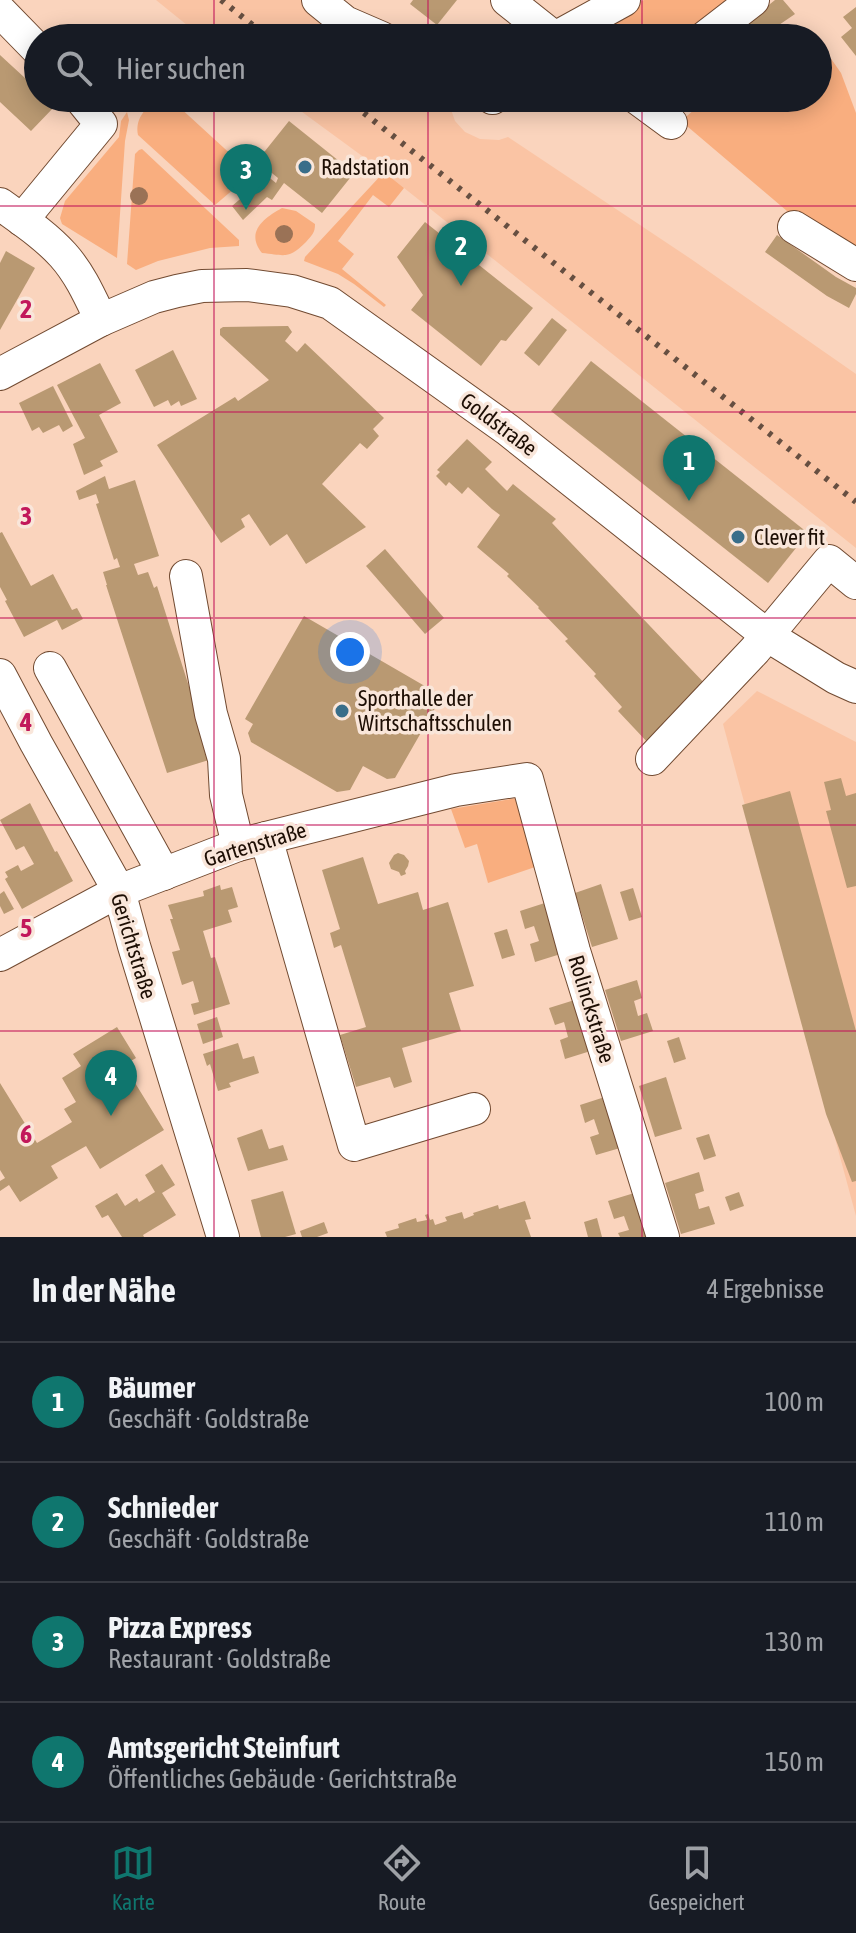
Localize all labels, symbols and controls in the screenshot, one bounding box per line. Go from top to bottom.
search box [24,24,832,112]
icon: search [52,46,96,90]
text: Hier suchen [116,51,246,85]
pin: 3 [220,144,272,210]
place label: Radstation [321,154,409,180]
marker: Radstation [296,158,314,176]
pin: 2 [435,220,487,286]
text: 2 [20,294,32,324]
street label: Goldstraße [456,387,542,461]
pin: 1 [663,435,715,501]
text: 3 [20,501,32,531]
place label: Clever fit [754,524,825,550]
marker: Clever fit [729,528,747,546]
your location [330,632,370,672]
place label: Sporthalle der Wirtschaftsschulen [358,685,512,736]
marker: Sporthalle der Wirtschaftsschulen [333,702,351,720]
text: 4 [19,707,32,737]
street label: Gartenstraße [201,816,309,872]
street label: Gerichtstraße [106,890,162,1002]
text: 5 [20,913,32,943]
street label: Rolinckstraße [563,952,621,1066]
pin: 4 [85,1050,137,1116]
text: 6 [20,1119,32,1149]
text: In der Nähe [32,1270,176,1309]
text: 4 Ergebnisse [707,1274,824,1304]
text: Bäumer [108,1370,195,1404]
text: 1 [52,1387,64,1417]
text: 100 m [765,1387,824,1417]
text: Geschäft · Goldstraße [108,1404,309,1434]
text: Schnieder [108,1490,218,1524]
text: 2 [52,1507,64,1537]
text: 110 m [765,1507,824,1537]
text: Geschäft · Goldstraße [108,1524,309,1554]
text: Pizza Express [108,1610,252,1644]
text: 3 [52,1627,64,1657]
text: 130 m [765,1627,824,1657]
text: Restaurant · Goldstraße [108,1644,331,1674]
text: Amtsgericht Steinfurt [108,1730,340,1764]
text: 4 [52,1747,64,1777]
text: 150 m [765,1747,824,1777]
text: Öffentliches Gebäude · Gerichtstraße [108,1764,457,1794]
tab: Karte [111,1841,155,1915]
tab: Route [378,1841,426,1915]
tab: Gespeichert [648,1841,745,1915]

